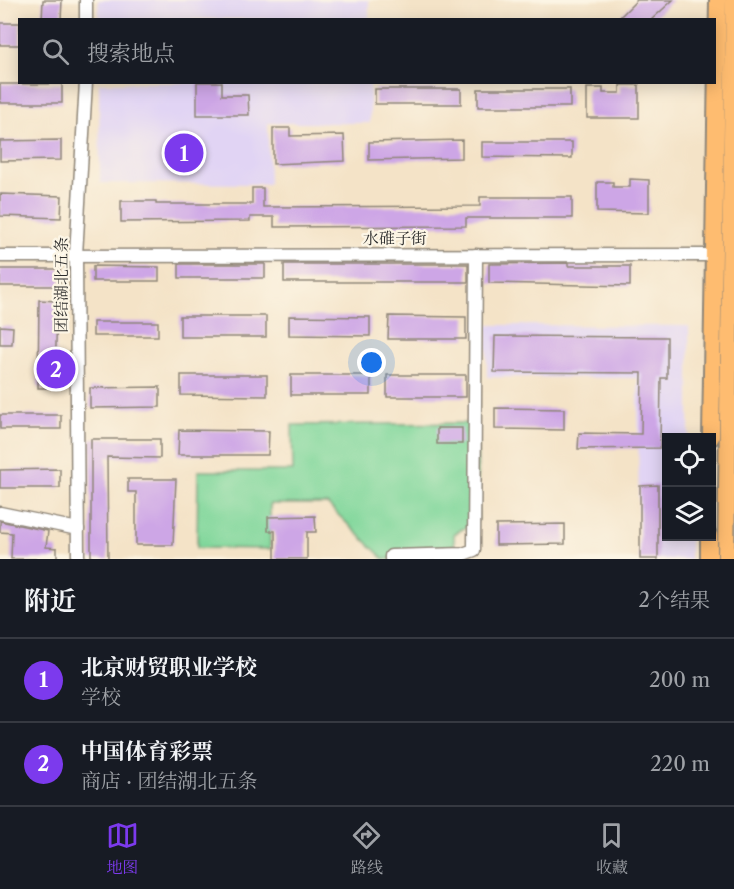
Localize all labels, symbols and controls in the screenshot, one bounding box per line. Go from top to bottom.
search box [18,18,716,84]
icon: search [39,35,72,68]
text: 搜索地点 [87,40,175,67]
pin: 1 [164,130,204,176]
street label: 水碓子街 [363,228,427,248]
street label: 团结湖北五条 [51,237,71,333]
pin: 2 [36,346,76,392]
your location [357,348,386,377]
map controls [662,433,716,541]
button: locate [662,433,716,487]
button: layers [662,487,716,541]
text: 附近 [24,585,76,617]
text: 2个结果 [639,588,710,612]
text: 北京财贸职业学校 [81,654,257,681]
text: 1 [39,668,48,692]
text: 200 m [649,668,710,692]
text: 学校 [81,685,121,709]
text: 中国体育彩票 [81,738,213,765]
text: 2 [38,752,49,776]
text: 220 m [650,752,710,776]
text: 商店 · 团结湖北五条 [81,769,257,793]
tab: 地图 [106,819,139,878]
tab: 路线 [350,819,383,878]
tab: 收藏 [595,819,628,878]

